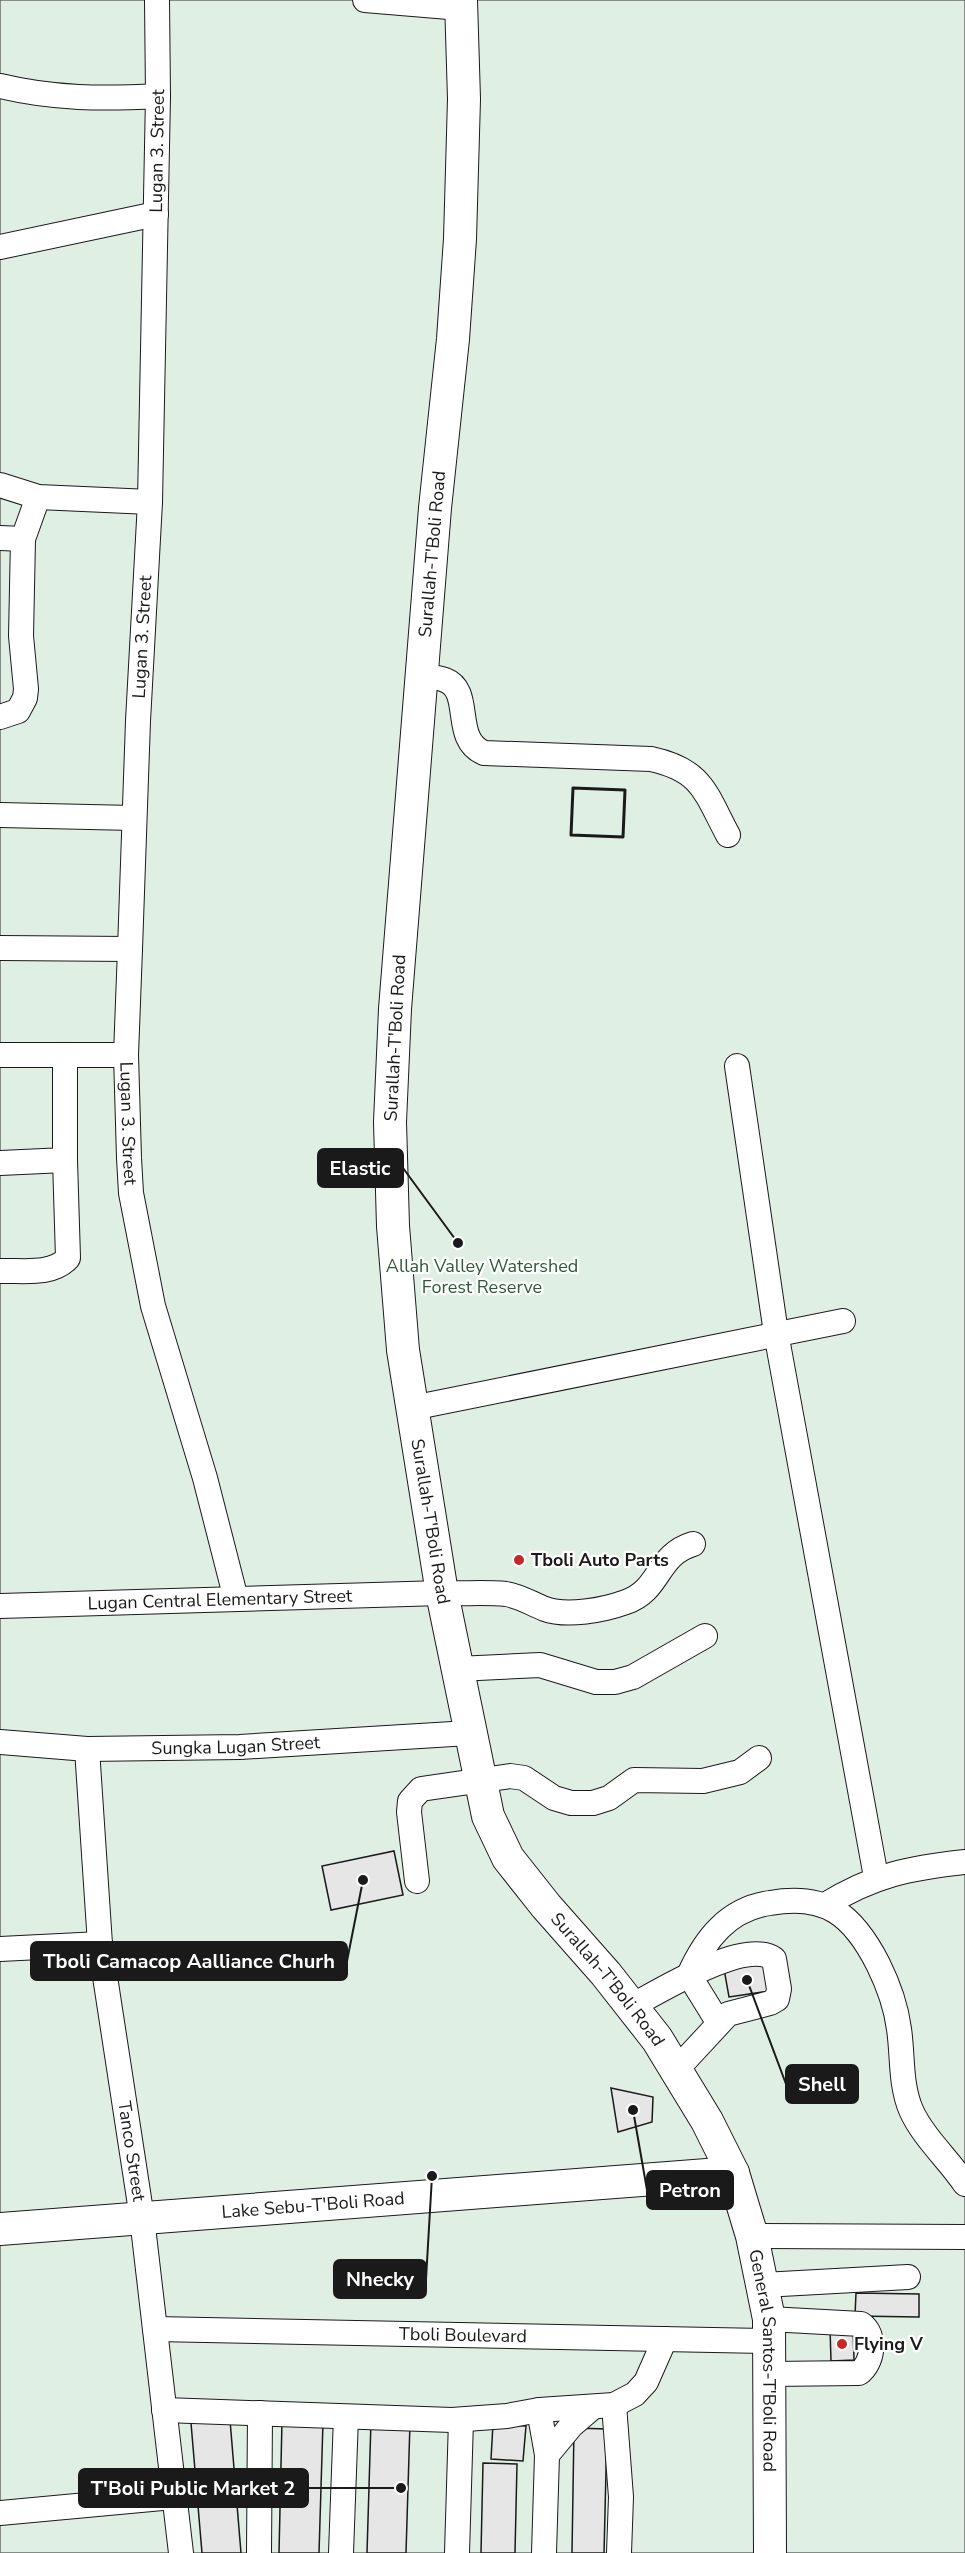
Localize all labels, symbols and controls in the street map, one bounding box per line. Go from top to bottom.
street label: Lugan 3. Street [144,88,170,213]
street label: Surallah-T'Boli Road [413,470,451,638]
street label: Lugan 3. Street [127,574,157,699]
street label: Surallah-T'Boli Road [379,954,411,1122]
street label: Lugan 3. Street [114,1061,143,1186]
callout: Elastic [318,1149,403,1187]
text: Elastic [329,1155,391,1182]
park label: Allah Valley Watershed Forest Reserve [386,1254,578,1299]
street label: Surallah-T'Boli Road [405,1437,456,1606]
place label: Tboli Auto Parts [531,1548,669,1572]
marker: Tboli Auto Parts [512,1553,526,1567]
street label: Lugan Central Elementary Street [87,1584,353,1615]
street label: Sungka Lugan Street [151,1730,321,1760]
street label: Surallah-T'Boli Road [545,1907,671,2051]
callout: Tboli Camacop Aalliance Churh [31,1942,347,1980]
text: Tboli Camacop Aalliance Churh [43,1948,335,1975]
callout: Shell [786,2065,858,2103]
text: Shell [798,2071,847,2098]
street label: Tanco Street [112,2099,151,2204]
callout: Petron [647,2171,733,2209]
text: Petron [659,2177,721,2204]
street label: Lake Sebu-T'Boli Road [221,2186,405,2224]
street label: General Santos-T'Boli Road [743,2247,782,2472]
callout: Nhecky [334,2260,426,2298]
text: Nhecky [346,2266,414,2293]
street label: Tboli Boulevard [399,2322,527,2348]
place label: Flying V [854,2332,924,2356]
marker: Flying V [835,2337,849,2351]
callout: T'Boli Public Market 2 [79,2469,308,2507]
text: T'Boli Public Market 2 [91,2475,295,2502]

